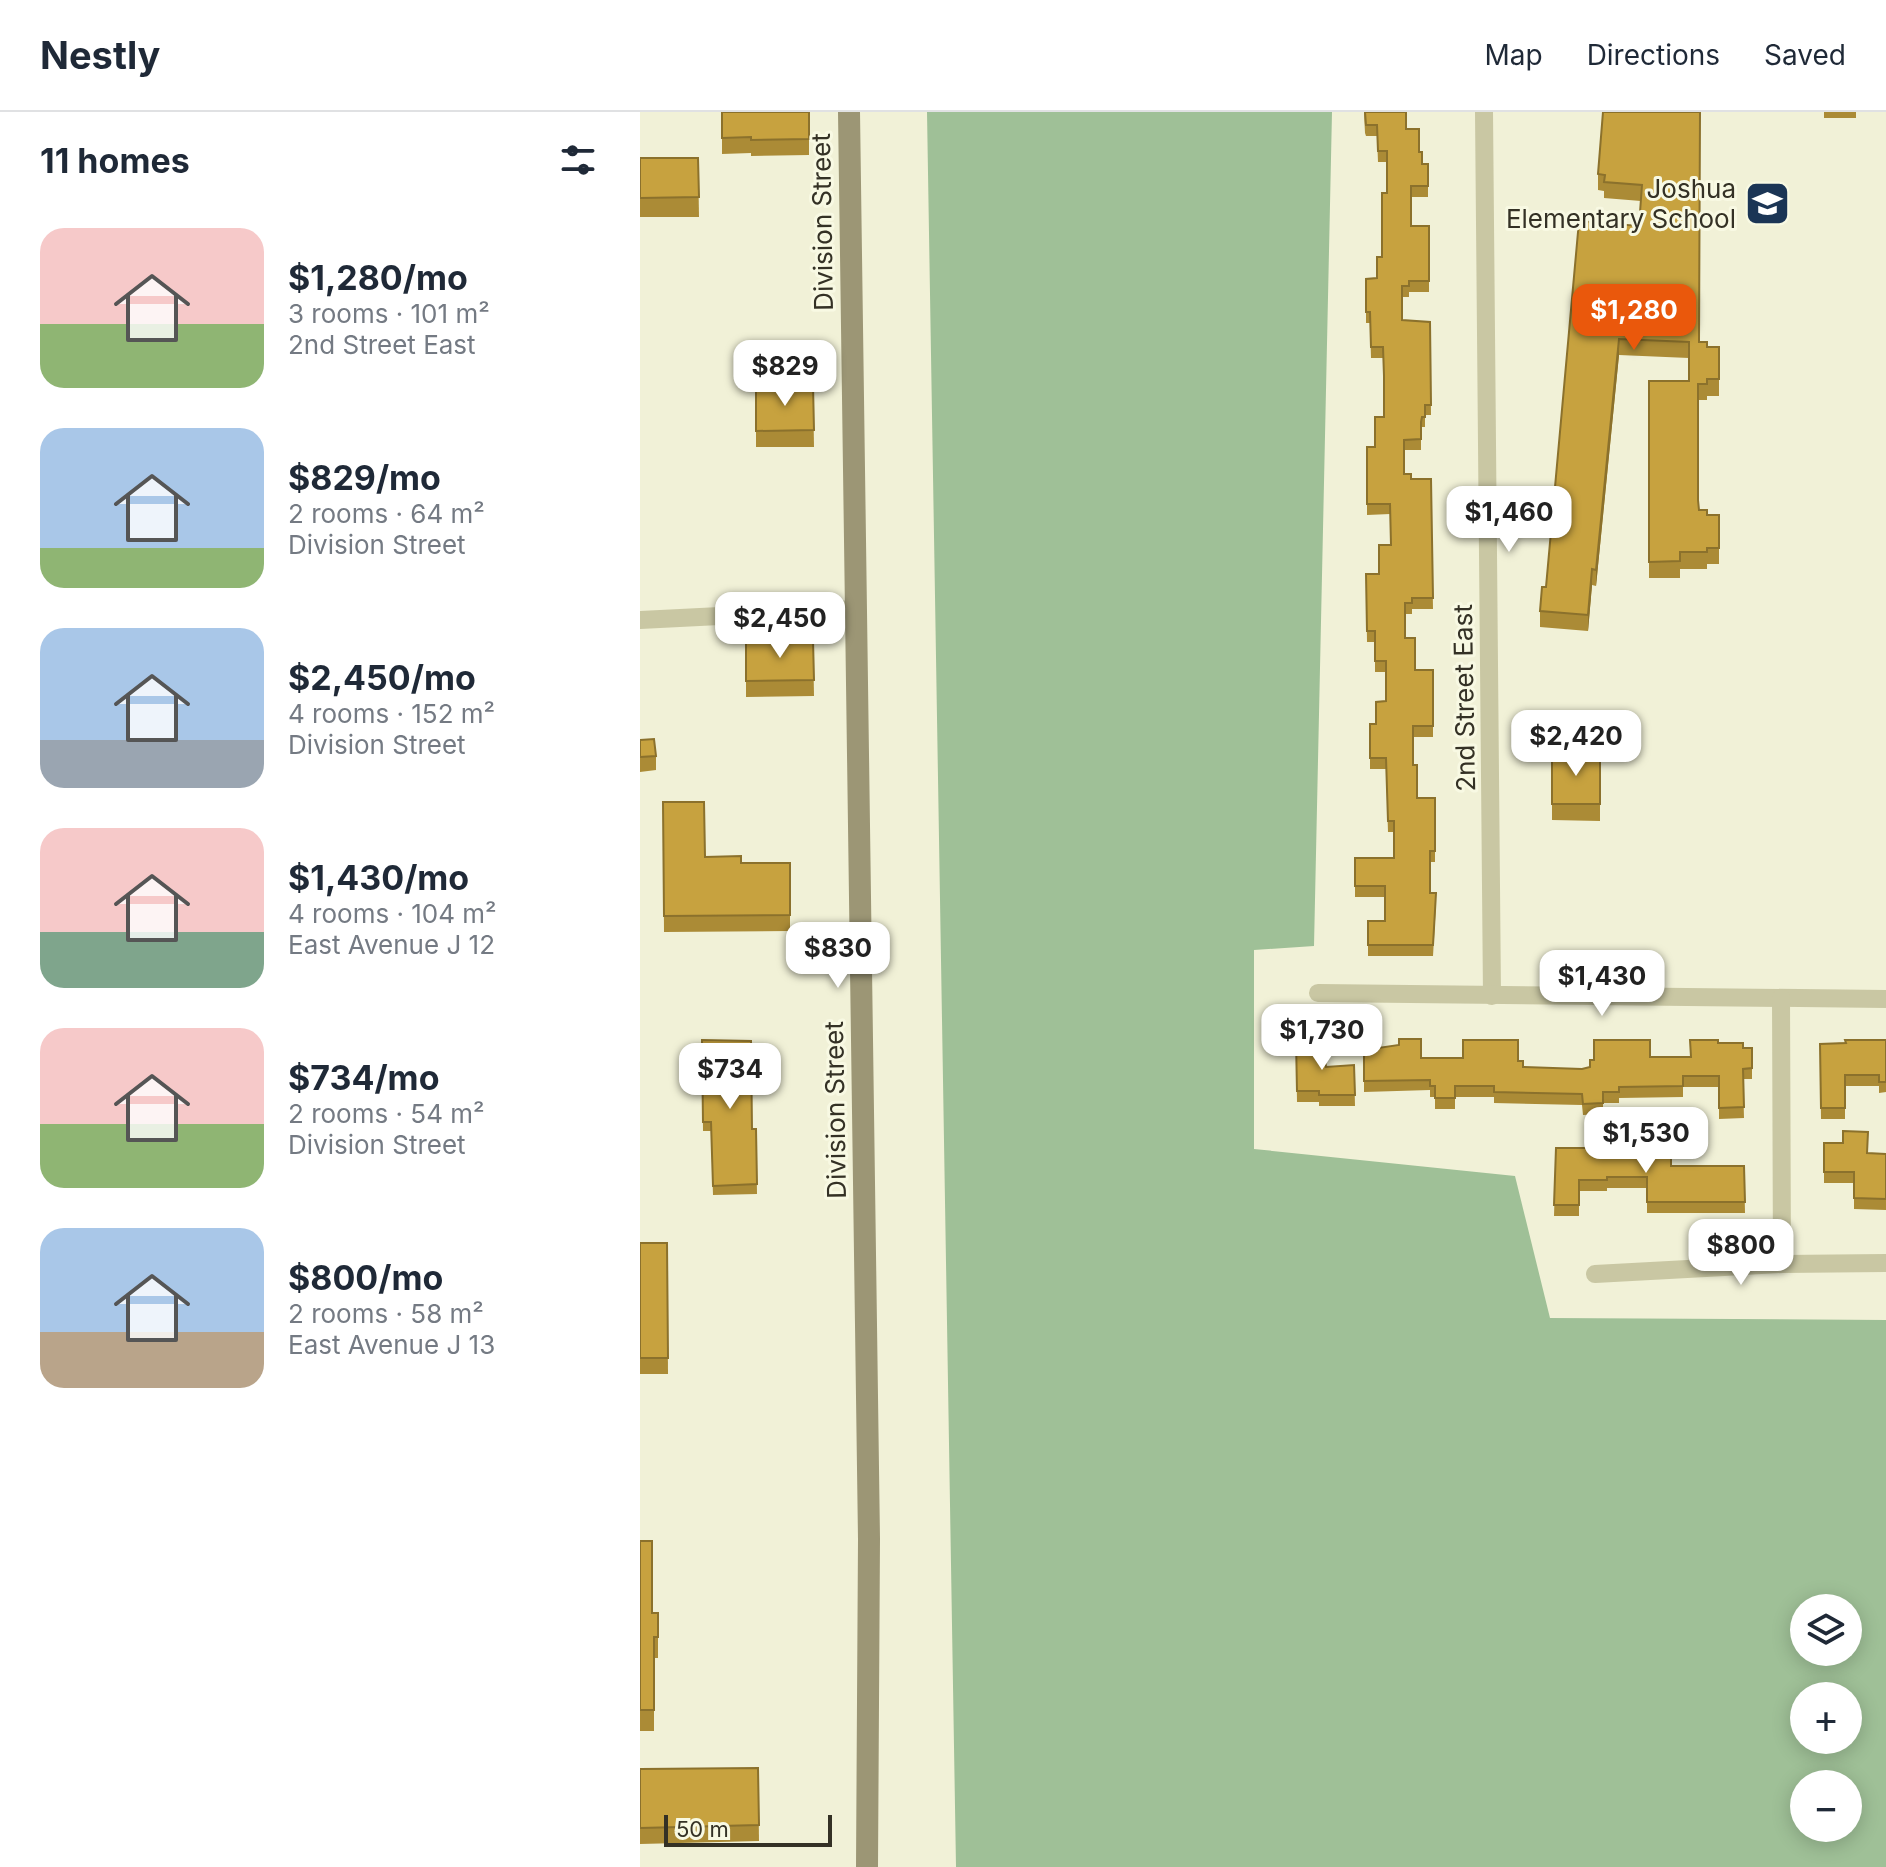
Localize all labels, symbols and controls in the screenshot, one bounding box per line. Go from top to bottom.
text: Nestly [40,32,160,78]
text: Map [1484,38,1543,72]
text: Directions [1587,38,1720,72]
text: Saved [1764,38,1846,72]
street label: Division Street [805,133,839,311]
icon: filters [556,138,600,182]
text: 11 homes [40,140,190,181]
place label: Joshua Elementary School [1506,173,1736,234]
school or university icon: Joshua Elementary School [1743,179,1791,227]
text: $1,280/mo [288,257,468,298]
icon: home [104,260,200,356]
pin: $1,280 [1569,284,1699,352]
text: $1,280 [1590,294,1678,325]
text: 3 rooms · 101 m² [288,298,490,329]
text: 2nd Street East [288,329,476,360]
pin: $829 [738,340,832,408]
text: $829 [751,350,819,381]
text: $829/mo [288,457,441,498]
icon: home [104,460,200,556]
pin: $1,460 [1444,486,1574,554]
text: $1,460 [1465,496,1553,527]
text: 2 rooms · 64 m² [288,498,485,529]
text: Division Street [288,529,466,560]
pin: $2,450 [715,592,845,660]
text: $2,450 [733,602,827,633]
street label: 2nd Street East [1447,604,1481,792]
text: $2,450/mo [288,657,476,698]
icon: home [104,660,200,756]
text: 4 rooms · 152 m² [288,698,495,729]
pin: $2,420 [1511,710,1641,778]
text: $2,420 [1529,720,1623,751]
text: Division Street [288,729,466,760]
text: $1,430/mo [288,857,469,898]
icon: home [104,860,200,956]
text: 4 rooms · 104 m² [288,898,497,929]
pin: $830 [791,922,885,990]
text: East Avenue J 12 [288,929,495,960]
text: $830 [804,932,872,963]
pin: $1,430 [1537,950,1667,1018]
text: $1,430 [1558,960,1646,991]
pin: $1,730 [1257,1004,1387,1072]
text: $1,730 [1279,1014,1365,1045]
street label: Division Street [818,1021,852,1199]
pin: $734 [683,1043,777,1111]
text: $734 [697,1053,763,1084]
text: $734/mo [288,1057,440,1098]
icon: home [104,1060,200,1156]
text: 2 rooms · 54 m² [288,1098,485,1129]
pin: $1,530 [1581,1107,1711,1175]
text: $1,530 [1602,1117,1690,1148]
text: Division Street [288,1129,466,1160]
pin: $800 [1694,1219,1788,1287]
text: $800 [1706,1229,1776,1260]
text: $800/mo [288,1257,443,1298]
icon: home [104,1260,200,1356]
text: 2 rooms · 58 m² [288,1298,484,1329]
text: East Avenue J 13 [288,1329,495,1360]
map controls [1790,1594,1862,1842]
button: layers [1790,1594,1862,1666]
button: + [1790,1682,1862,1754]
button: − [1790,1770,1862,1842]
scale bar [664,1811,832,1847]
text: 50 m [676,1816,729,1842]

